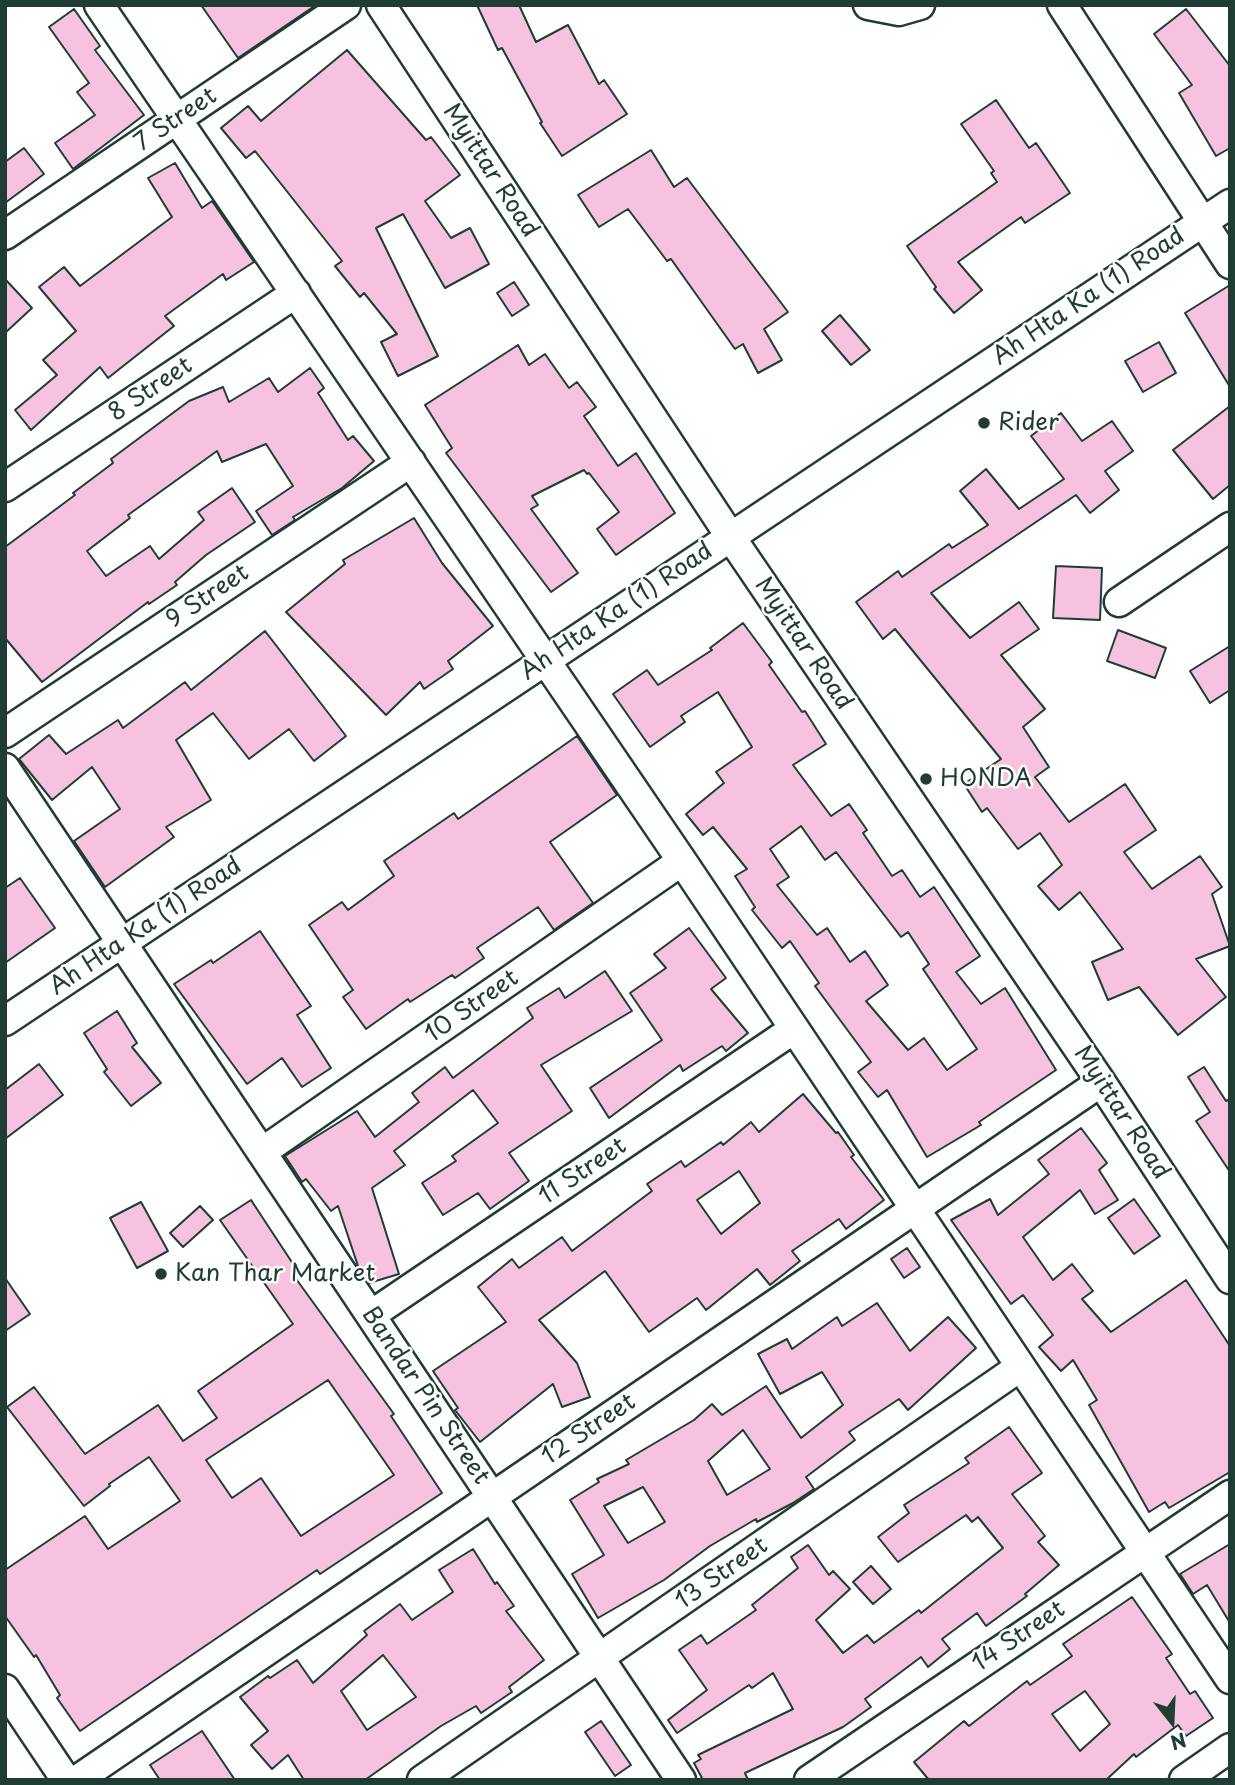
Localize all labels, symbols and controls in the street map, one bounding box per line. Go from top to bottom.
street label: 7 Street [129,82,223,158]
street label: Myittar Road [436,99,544,243]
street label: Ah Hta Ka (1) Road [987,222,1191,372]
street label: 8 Street [104,352,198,428]
place label: Rider [998,409,1059,437]
marker: Rider [976,415,992,431]
street label: Ah Hta Ka (1) Road [515,537,719,687]
street label: 9 Street [161,559,255,635]
street label: Myittar Road [748,572,858,716]
place label: HONDA [940,765,1032,793]
marker: HONDA [918,771,934,787]
street label: Ah Hta Ka (1) Road [44,852,248,1002]
street label: 10 Street [420,964,524,1050]
street label: Myittar Road [1067,1041,1175,1185]
street label: 11 Street [534,1132,632,1212]
place label: Kan Thar Market [175,1260,375,1288]
marker: Kan Thar Market [153,1266,169,1282]
street label: Bandar Pin Street [355,1302,495,1490]
street label: 12 Street [537,1388,641,1472]
street label: 13 Street [670,1532,774,1616]
street label: 14 Street [967,1595,1071,1679]
north arrow [1137,1687,1207,1757]
text: N [1167,1726,1190,1758]

